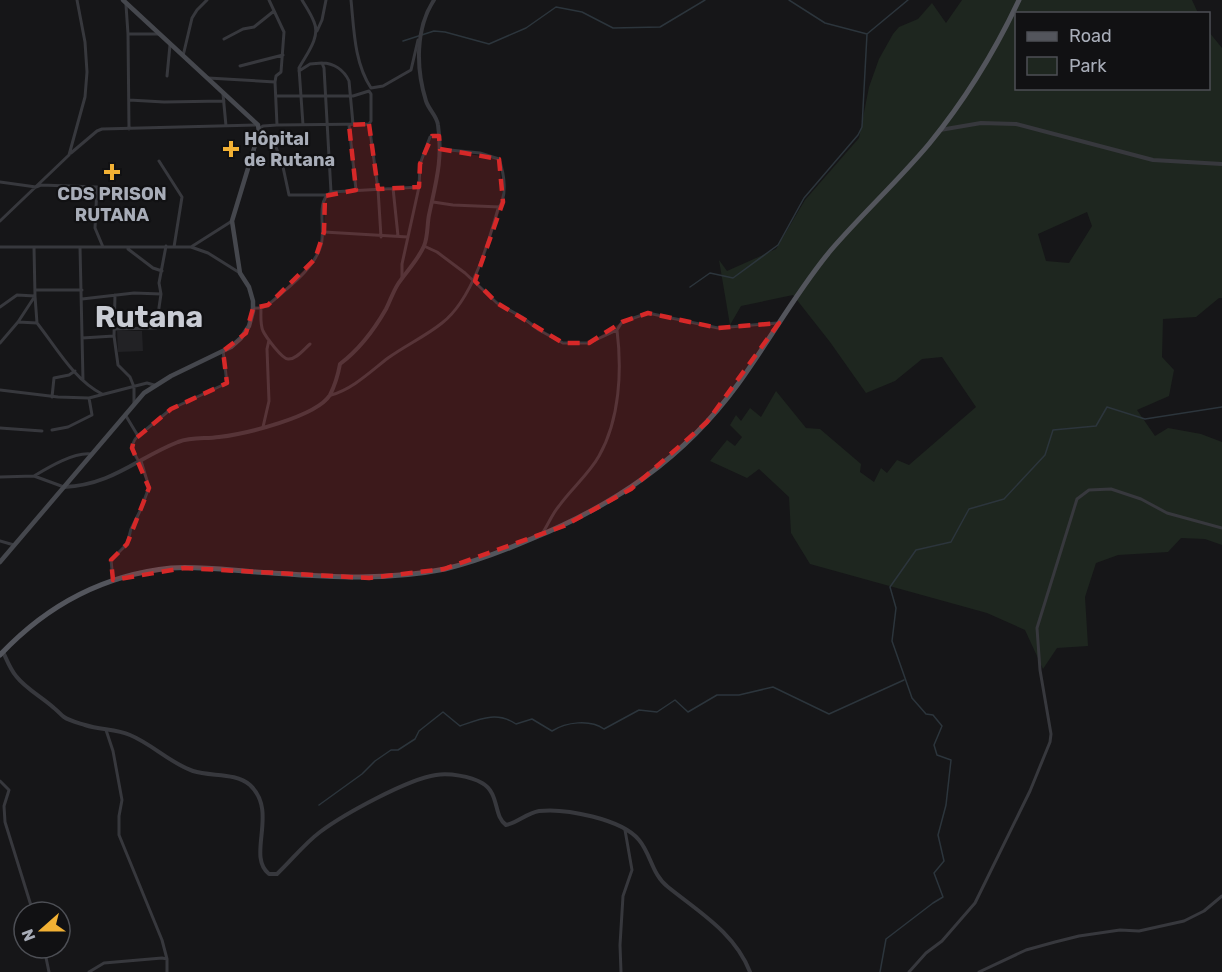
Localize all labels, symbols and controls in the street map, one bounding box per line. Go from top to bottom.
legend [1015,12,1210,90]
text: Road [1069,25,1112,47]
text: Park [1069,55,1107,77]
place label: Hôpital de Rutana [244,128,335,171]
marker: Hôpital de Rutana [222,140,240,158]
marker: CDS PRISON RUTANA [103,163,121,181]
place label: CDS PRISON RUTANA [57,183,167,226]
district label: Rutana [95,299,203,335]
north arrow [12,900,72,960]
text: N [18,926,39,944]

